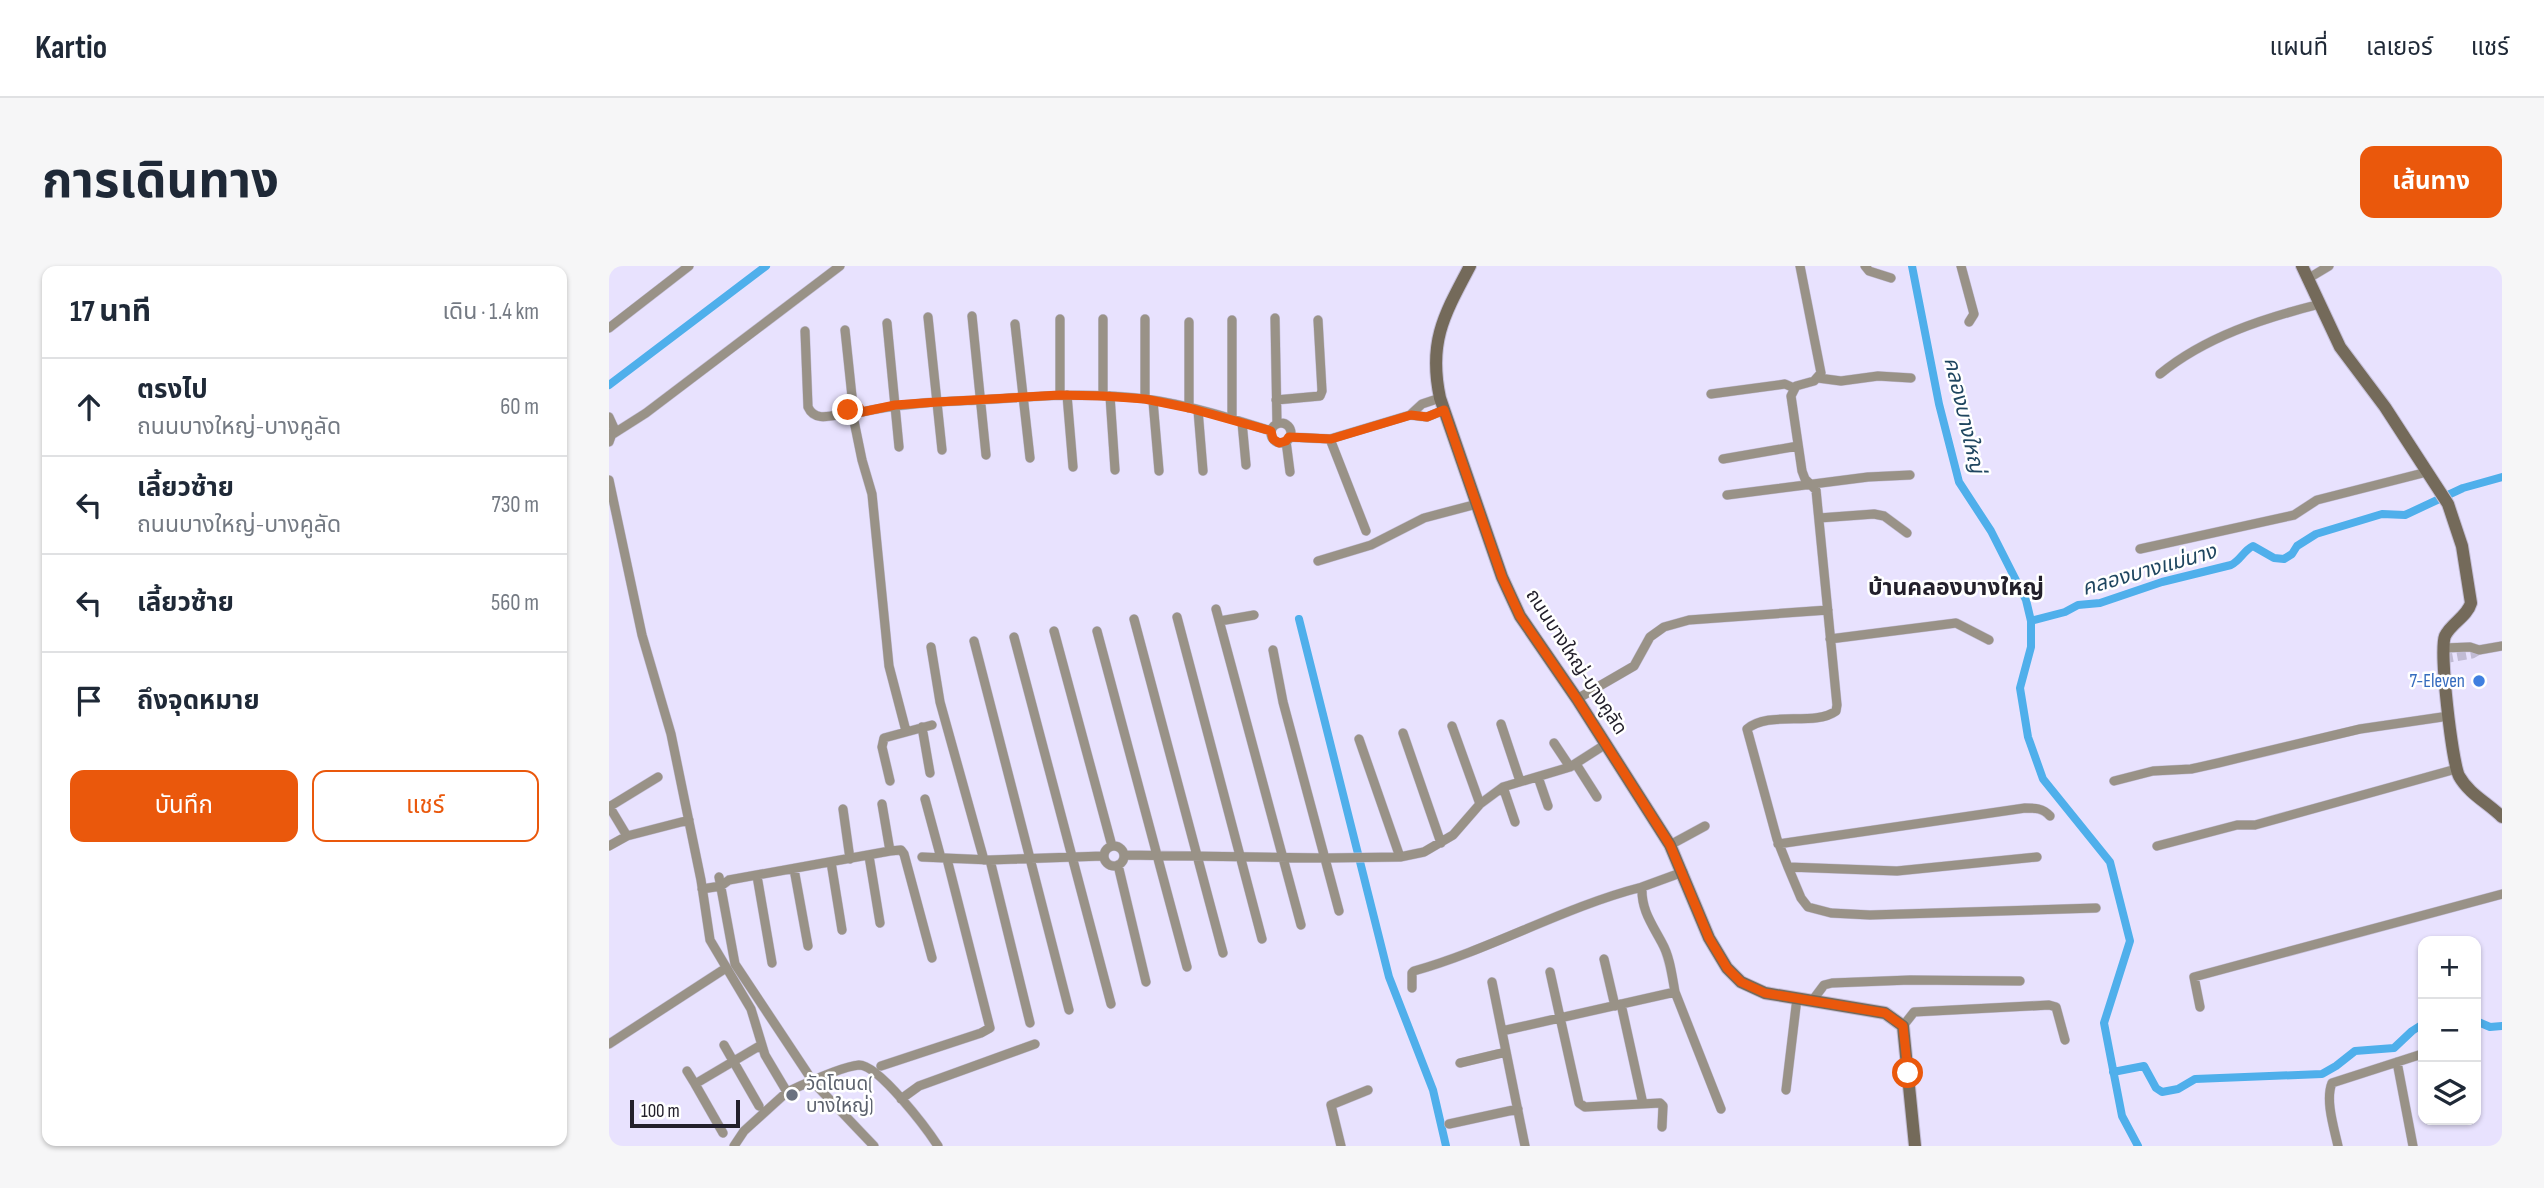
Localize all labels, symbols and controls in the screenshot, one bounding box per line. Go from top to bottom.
text: Kartio [35,28,107,68]
text: แผนที่ [2270,33,2328,62]
text: เลเยอร์ [2366,33,2433,62]
text: แชร์ [2471,33,2509,62]
button: เส้นทาง [2360,146,2502,218]
text: การเดินทาง [42,153,279,212]
text: 17 นาที [70,294,151,330]
text: เดิน · 1.4 km [442,298,539,326]
water label: คลองบางใหญ่ [1939,355,1990,478]
text: ตรงไป [137,375,208,406]
icon: ahead [70,388,108,426]
text: 60 m [500,393,539,421]
route end [832,394,863,425]
text: ถนนบางใหญ่-บางคูลัด [137,413,341,441]
text: เลี้ยวซ้าย [137,473,234,504]
icon: left [70,486,108,524]
text: 730 m [491,491,539,519]
text: ถนนบางใหญ่-บางคูลัด [137,511,341,539]
water label: คลองบางแม่นาง [2079,538,2221,601]
district label: บ้านคลองบางใหญ่ [1868,574,2044,602]
icon: left [70,584,108,622]
street label: ถนนบางใหญ่-บางคูลัด [1520,584,1632,739]
text: เลี้ยวซ้าย [137,588,234,619]
text: 560 m [491,589,539,617]
place label: 7-Eleven [2410,670,2465,693]
marker: 7-Eleven [2471,673,2487,689]
icon: arrive [70,682,108,720]
text: ถึงจุดหมาย [137,686,260,717]
button: บันทึก [70,770,298,842]
button: แชร์ [312,770,539,842]
map controls [2418,936,2481,1125]
button: + [2418,936,2481,999]
button: − [2418,999,2481,1062]
route start [1892,1057,1923,1088]
button: layers [2418,1062,2481,1125]
place label: วัดโตนด( บางใหญ่) [806,1073,873,1118]
marker: วัดโตนด( บางใหญ่) [784,1087,800,1103]
scale bar [630,1097,740,1129]
text: 100 m [641,1100,680,1123]

